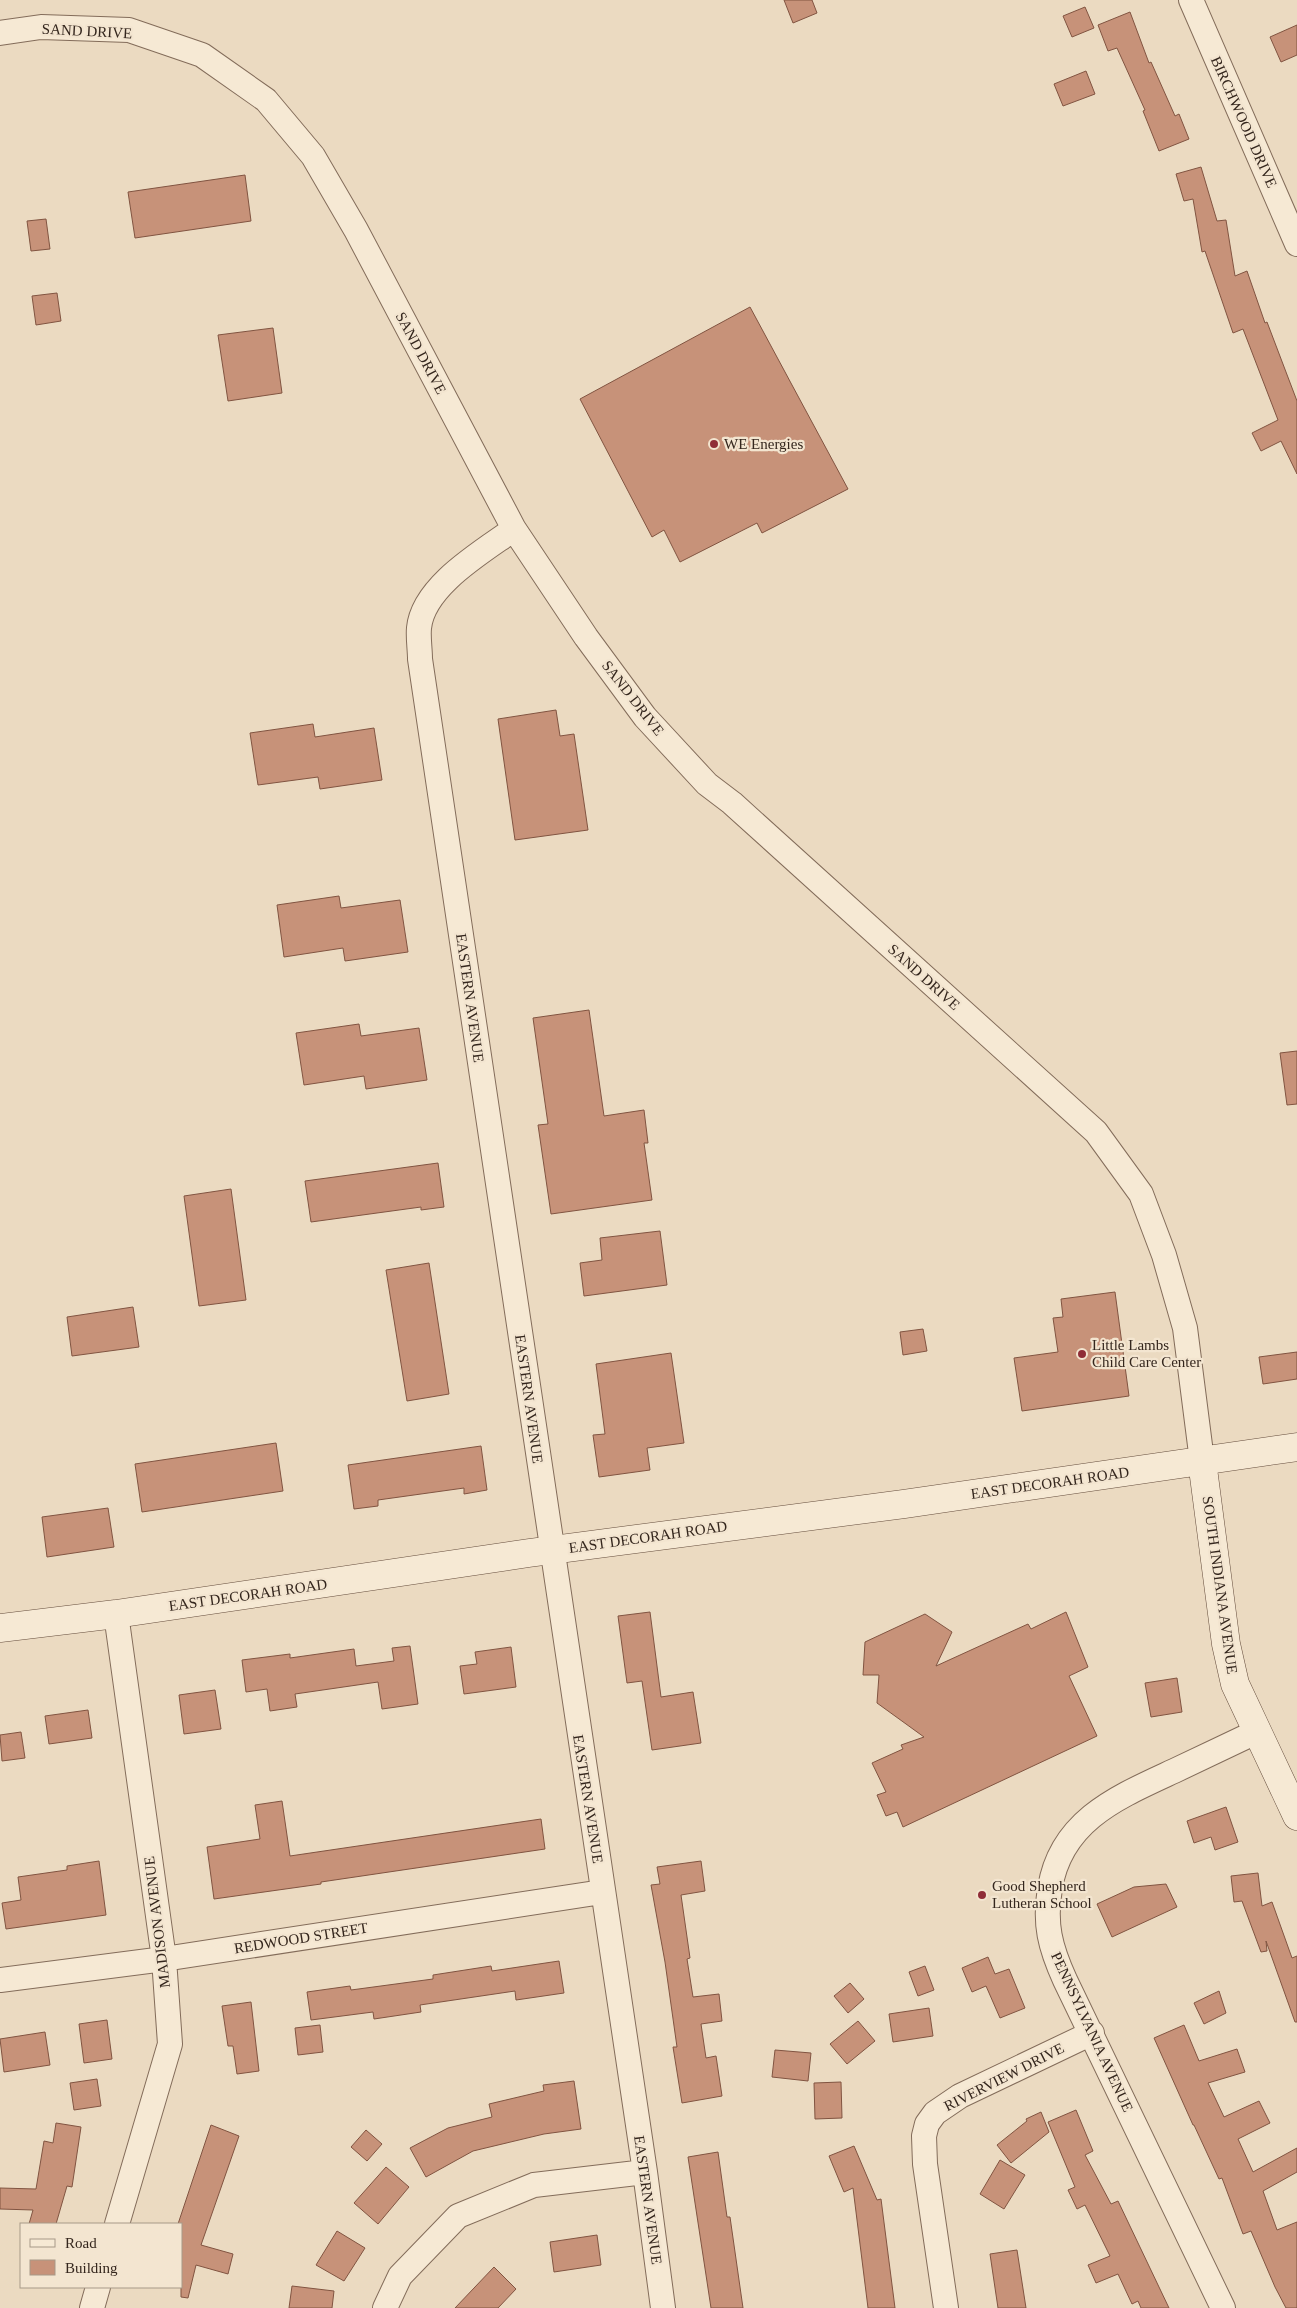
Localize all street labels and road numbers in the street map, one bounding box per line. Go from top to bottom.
street label: SAND DRIVE [41,21,133,41]
street label: BIRCHWOOD DRIVE [1208,54,1280,190]
street label: SAND DRIVE [393,309,449,397]
street label: SAND DRIVE [599,657,667,739]
street label: EASTERN AVENUE [453,932,487,1064]
street label: SAND DRIVE [885,941,963,1013]
street label: EASTERN AVENUE [512,1333,546,1465]
street label: EAST DECORAH ROAD [970,1464,1130,1502]
street label: SOUTH INDIANA AVENUE [1200,1495,1240,1675]
street label: EAST DECORAH ROAD [568,1518,728,1556]
street label: EAST DECORAH ROAD [168,1576,328,1614]
street label: EASTERN AVENUE [570,1733,606,1865]
street label: MADISON AVENUE [141,1855,173,1989]
street label: REDWOOD STREET [233,1920,369,1956]
street label: PENNSYLVANIA AVENUE [1048,1950,1136,2114]
street label: RIVERVIEW DRIVE [941,2040,1067,2114]
street label: EASTERN AVENUE [631,2134,665,2266]

